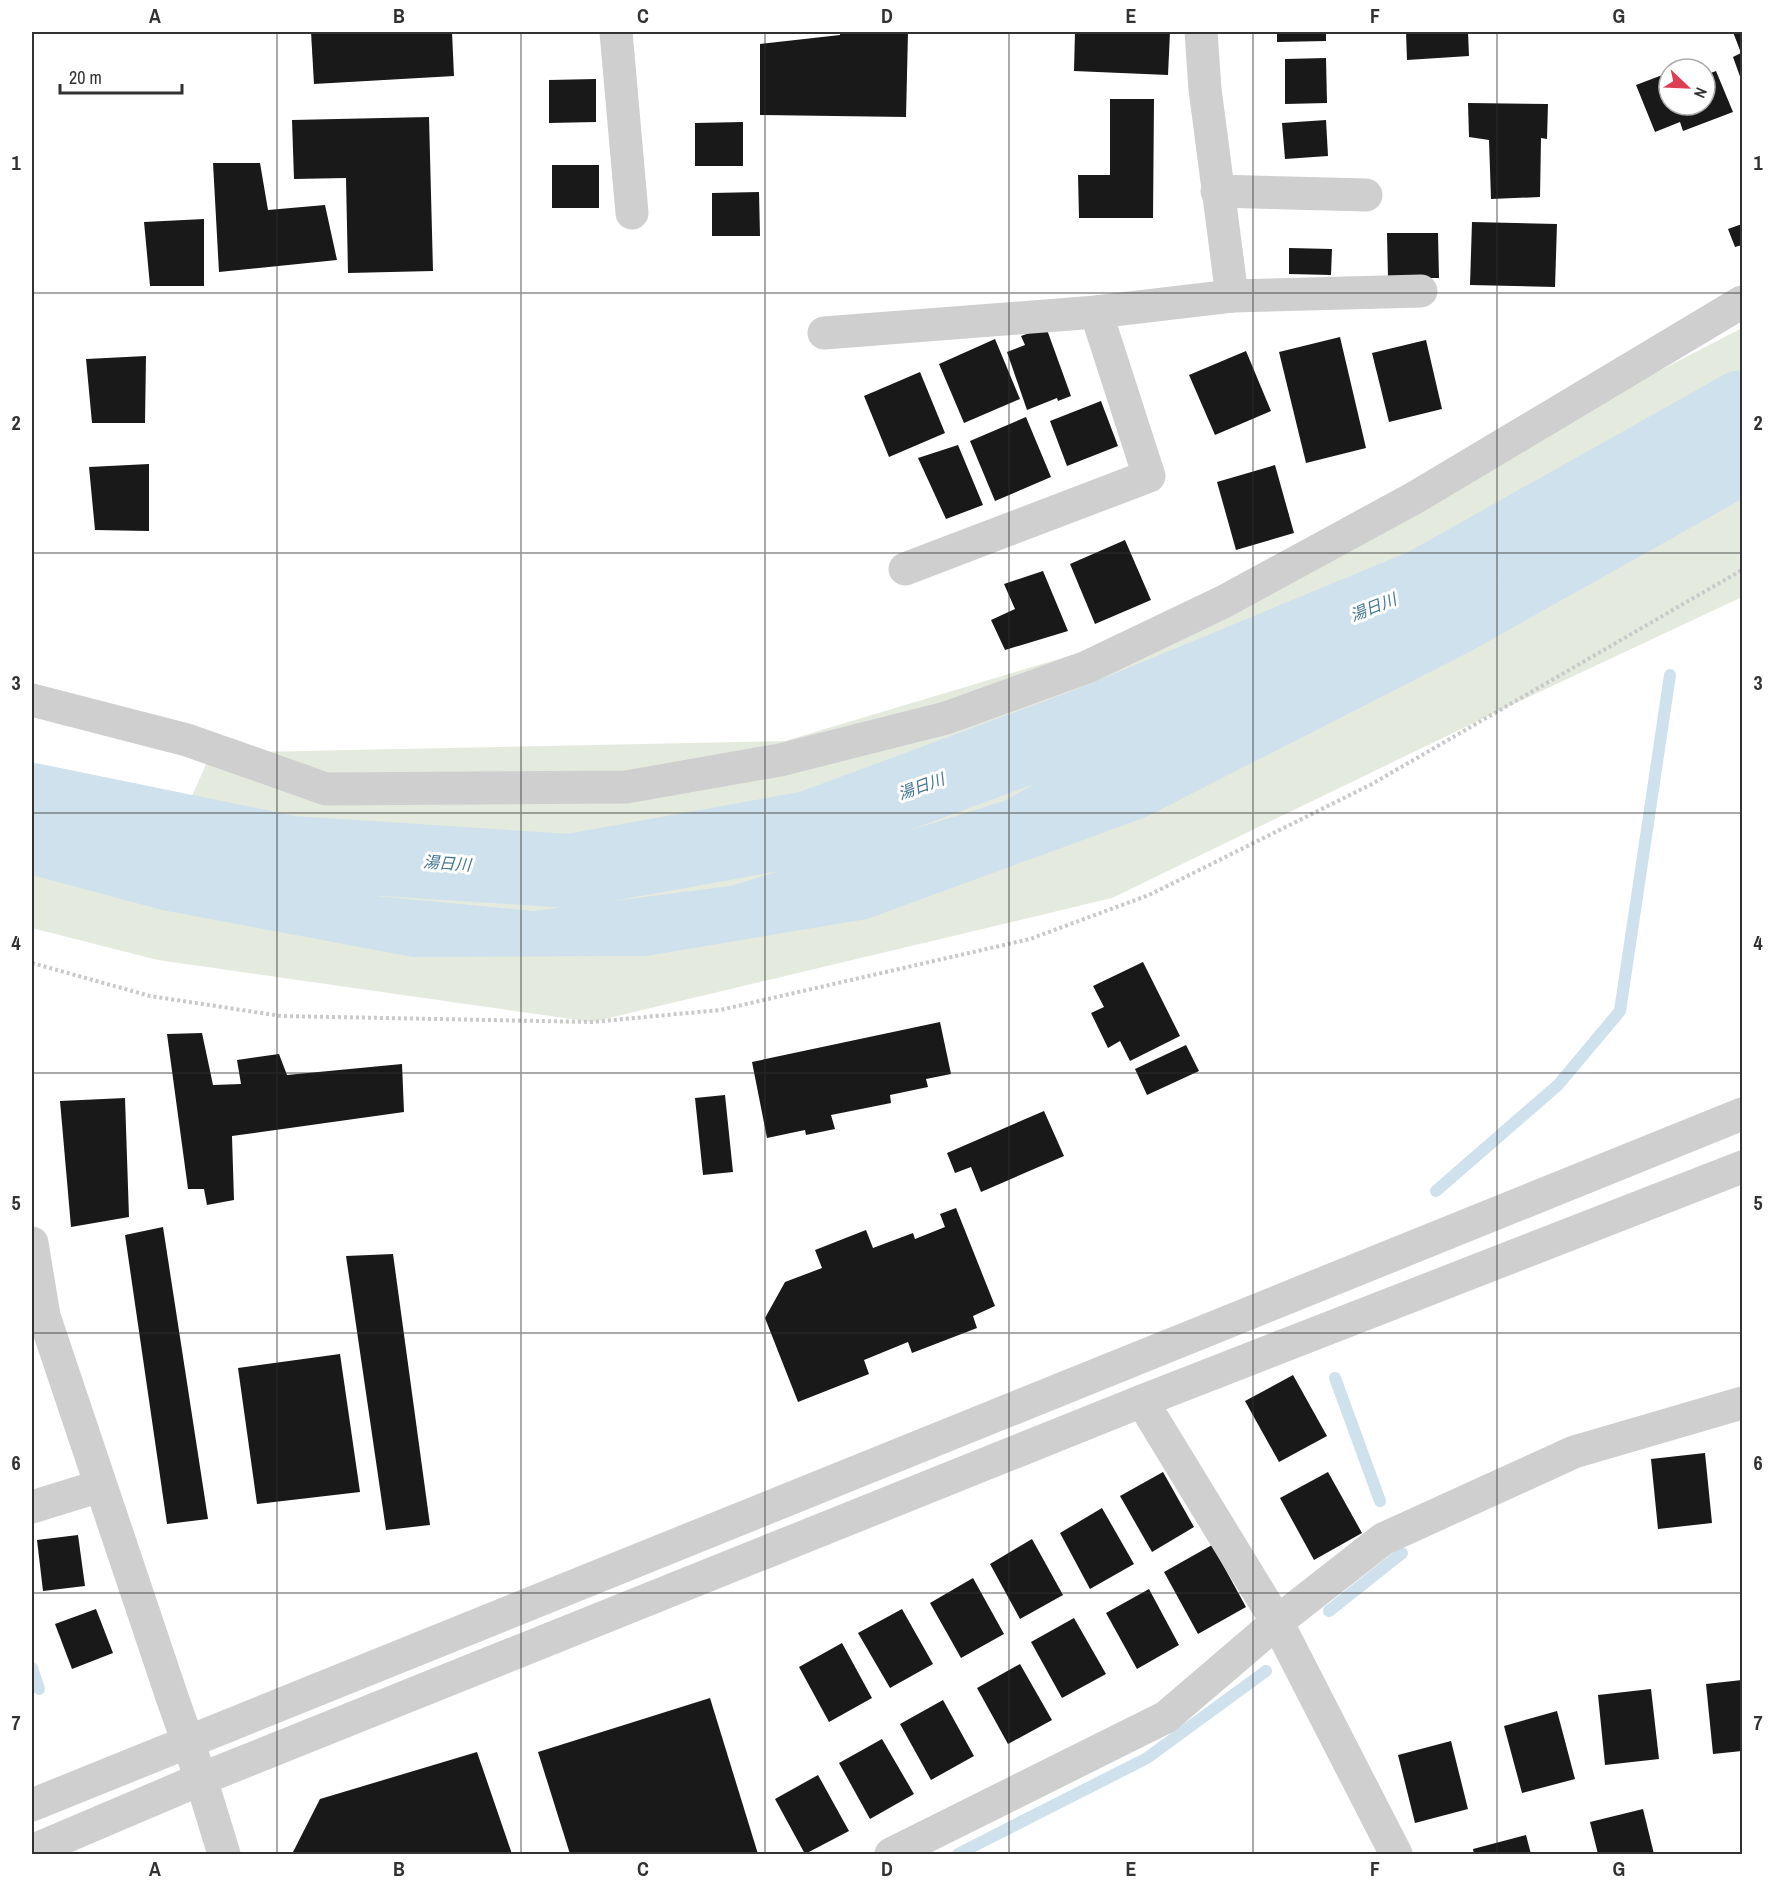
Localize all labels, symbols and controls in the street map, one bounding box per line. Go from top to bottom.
text: A [149,2,161,29]
text: B [393,2,405,29]
text: C [637,2,649,29]
text: D [881,2,893,29]
text: E [1126,2,1137,29]
text: F [1370,2,1380,29]
text: G [1613,2,1625,29]
scale bar [60,57,182,95]
north arrow [1657,57,1717,117]
text: 20 m [69,65,102,90]
text: N [1689,84,1713,102]
text: 1 [11,149,21,176]
text: 1 [1753,149,1763,176]
text: 2 [11,409,21,436]
text: 2 [1753,409,1763,436]
water label: 湯日川 [1347,587,1401,626]
text: 3 [11,669,21,696]
text: 3 [1753,669,1763,696]
water label: 湯日川 [895,767,949,805]
water label: 湯日川 [422,850,474,876]
text: 4 [11,929,21,956]
text: 4 [1753,929,1763,956]
text: 5 [11,1189,21,1216]
text: 5 [1753,1189,1763,1216]
text: 6 [11,1449,21,1476]
text: 6 [1753,1449,1763,1476]
text: 7 [11,1709,21,1736]
text: 7 [1753,1709,1763,1736]
text: A [149,1855,161,1882]
text: B [393,1855,405,1882]
text: C [637,1855,649,1882]
text: D [881,1855,893,1882]
text: E [1126,1855,1137,1882]
text: F [1370,1855,1380,1882]
text: G [1613,1855,1625,1882]

